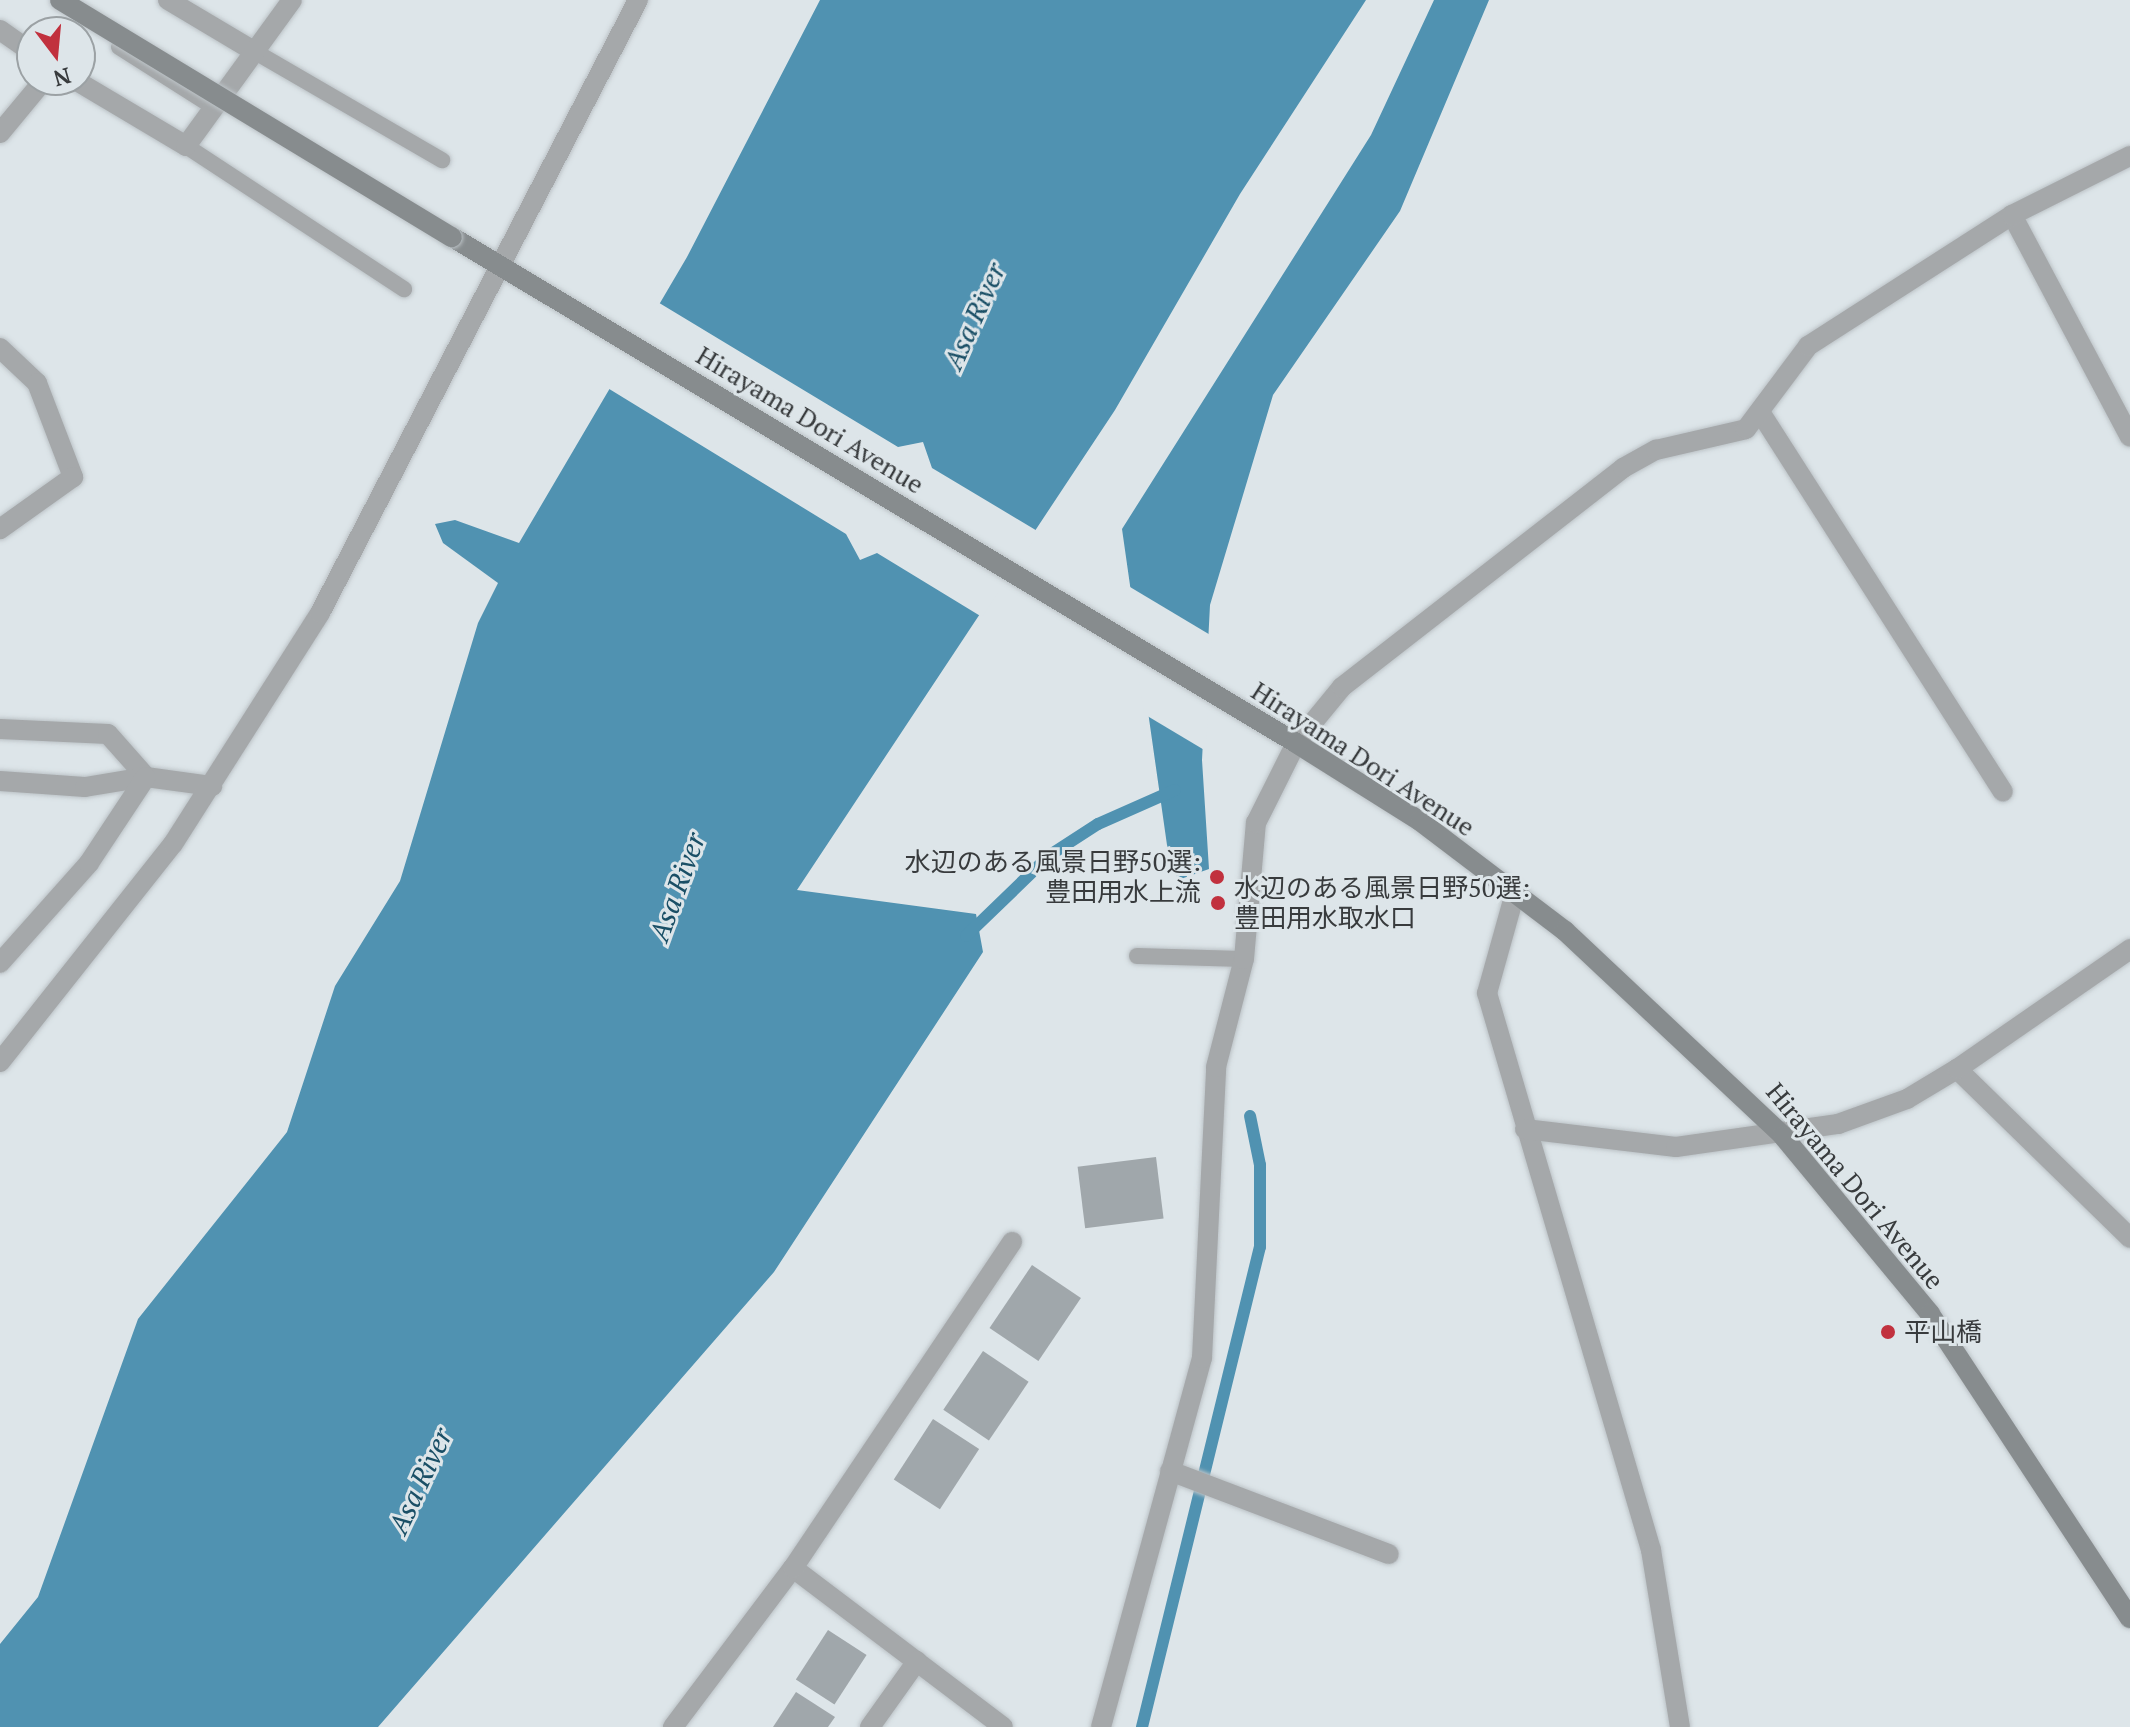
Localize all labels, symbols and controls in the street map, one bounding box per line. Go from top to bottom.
north arrow [16,16,96,96]
text: N [50,61,74,94]
water label: Asa River [936,258,1012,374]
street label: Hirayama Dori Avenue [691,340,929,500]
street label: Hirayama Dori Avenue [1245,675,1481,843]
water label: Asa River [642,828,712,946]
place label: 水辺のある風景日野50選: 豊田用水上流 [905,846,1201,908]
marker: 水辺のある風景日野50選: 豊田用水上流 [1208,868,1226,886]
place label: 水辺のある風景日野50選: 豊田用水取水口 [1234,872,1530,934]
marker: 水辺のある風景日野50選: 豊田用水取水口 [1209,894,1227,912]
street label: Hirayama Dori Avenue [1759,1076,1951,1296]
place label: 平山橋 [1904,1316,1982,1348]
marker: 平山橋 [1879,1323,1897,1341]
water label: Asa River [381,1423,459,1539]

